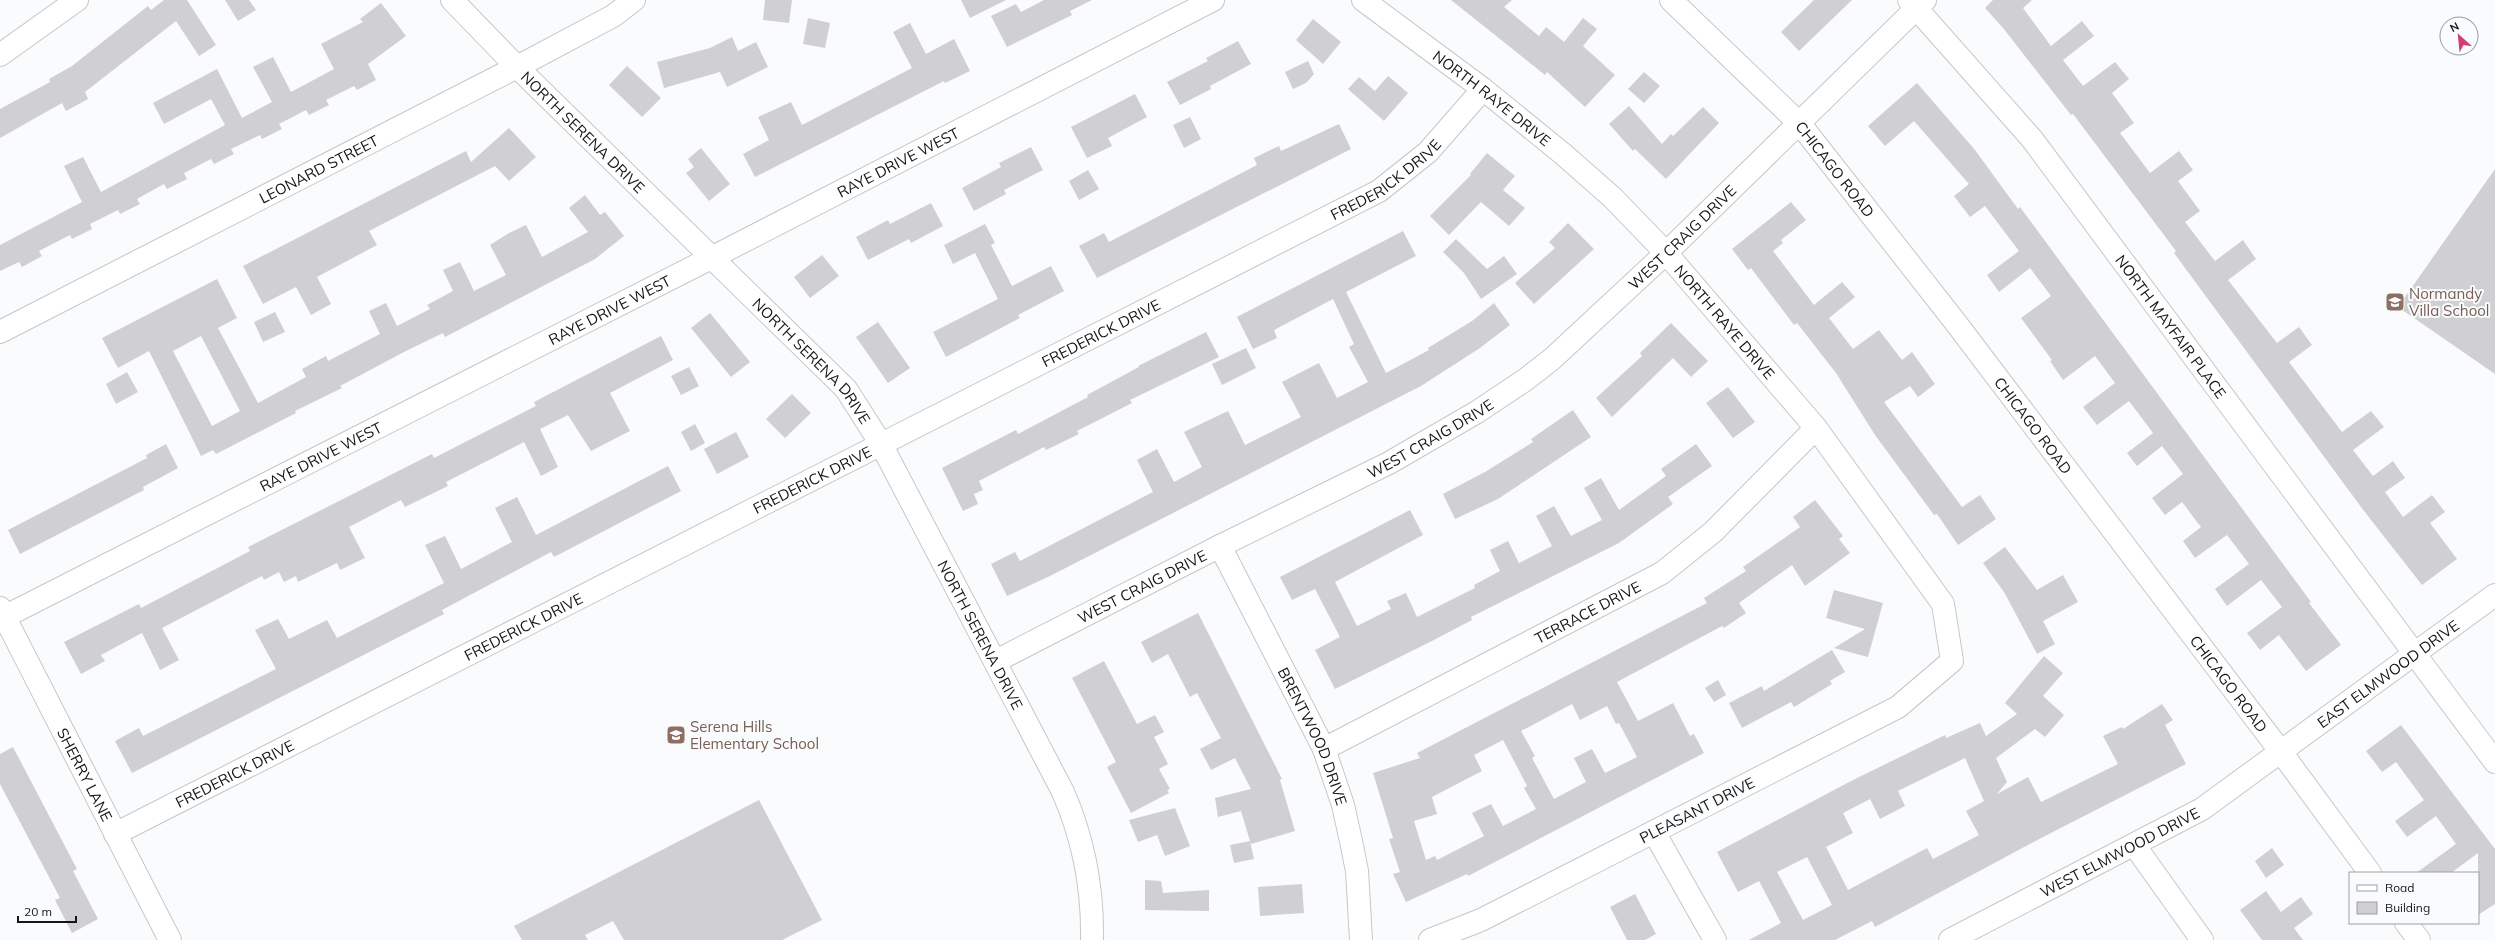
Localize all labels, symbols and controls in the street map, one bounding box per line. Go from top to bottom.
north arrow [2439,16,2479,56]
text: N [2448,19,2461,35]
street label: NORTH RAYE DRIVE [1429,46,1555,150]
street label: NORTH SERENA DRIVE [517,67,649,197]
street label: CHICAGO ROAD [1792,117,1879,221]
street label: RAYE DRIVE WEST [834,123,962,201]
street label: LEONARD STREET [256,130,381,207]
street label: FREDERICK DRIVE [1327,135,1445,224]
street label: WEST CRAIG DRIVE [1624,180,1740,293]
street label: NORTH MAYFAIR PLACE [2112,251,2231,402]
street label: NORTH RAYE DRIVE [1671,261,1779,383]
street label: RAYE DRIVE WEST [545,271,674,349]
place label: Normandy Villa School [2409,284,2489,320]
school or university icon: Normandy Villa School [2384,291,2406,313]
street label: NORTH SERENA DRIVE [749,294,875,427]
street label: FREDERICK DRIVE [1038,294,1163,371]
street label: CHICAGO ROAD [1991,373,2076,478]
street label: WEST CRAIG DRIVE [1364,394,1497,482]
street label: RAYE DRIVE WEST [256,417,385,495]
street label: FREDERICK DRIVE [750,441,875,517]
street label: WEST CRAIG DRIVE [1074,545,1210,627]
street label: NORTH SERENA DRIVE [934,557,1028,713]
street label: TERRACE DRIVE [1531,576,1644,647]
street label: FREDERICK DRIVE [461,588,586,664]
street label: EAST ELMWOOD DRIVE [2313,615,2463,731]
street label: CHICAGO ROAD [2186,631,2272,736]
street label: BRENTWOOD DRIVE [1274,664,1352,808]
place label: Serena Hills Elementary School [690,717,819,753]
school or university icon: Serena Hills Elementary School [665,724,687,746]
street label: SHERRY LANE [53,725,117,824]
street label: FREDERICK DRIVE [172,735,297,811]
street label: PLEASANT DRIVE [1636,773,1758,847]
street label: WEST ELMWOOD DRIVE [2037,803,2202,901]
legend [2349,872,2479,924]
text: Road [2385,880,2414,895]
scale bar [18,898,76,924]
text: Building [2385,900,2430,915]
text: 20 m [24,904,52,919]

